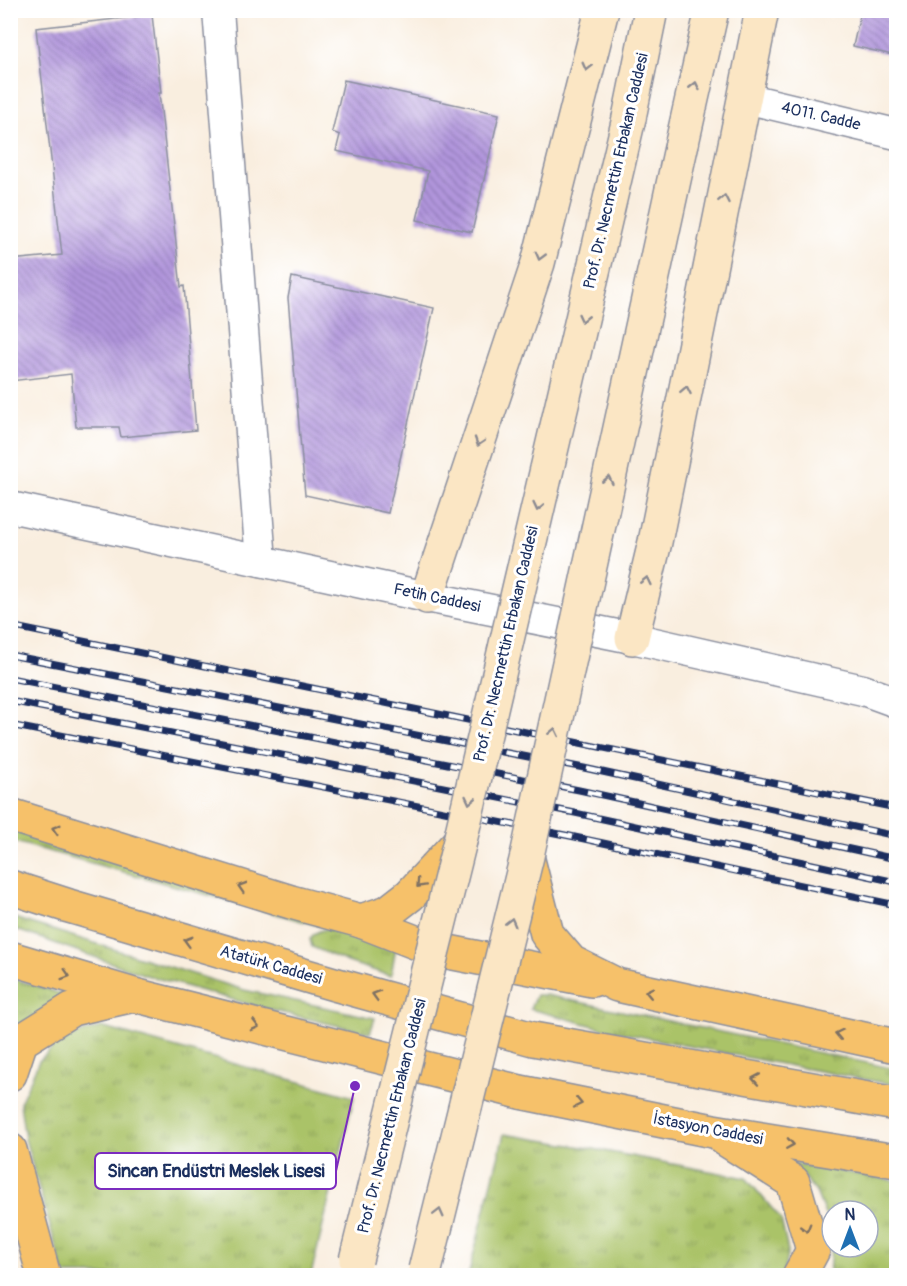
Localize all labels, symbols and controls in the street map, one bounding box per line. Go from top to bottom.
street label: Prof. Dr. Necmettin Erbakan Caddesi [579,51,653,291]
one-way arrow [582,62,595,72]
one-way arrow [687,81,700,91]
street label: 4011. Cadde [779,97,863,135]
one-way arrow [717,194,730,204]
one-way arrow [534,251,547,261]
one-way arrow [577,312,590,322]
one-way arrow [678,385,691,395]
one-way arrow [473,436,486,446]
one-way arrow [601,475,614,485]
one-way arrow [533,502,546,512]
street label: Prof. Dr. Necmettin Erbakan Caddesi [469,524,543,764]
one-way arrow [638,576,651,586]
street label: Fetih Caddesi [392,579,482,617]
one-way arrow [546,727,559,737]
one-way arrow [464,794,477,804]
one-way arrow [51,824,62,836]
one-way arrow [416,877,427,888]
one-way arrow [237,882,248,894]
one-way arrow [503,917,516,927]
one-way arrow [184,936,194,948]
street label: Atatürk Caddesi [218,941,325,989]
one-way arrow [61,968,71,980]
one-way arrow [644,986,654,999]
one-way arrow [371,990,382,1002]
street label: Prof. Dr. Necmettin Erbakan Caddesi [353,996,431,1235]
one-way arrow [250,1018,260,1031]
one-way arrow [835,1028,845,1041]
one-way arrow [752,1073,762,1086]
one-way arrow [573,1096,583,1109]
street label: İstasyon Caddesi [651,1109,765,1149]
one-way arrow [785,1137,795,1149]
callout: Sincan Endüstri Meslek Lisesi [95,1153,336,1189]
text: Sincan Endüstri Meslek Lisesi [107,1160,325,1183]
north arrow [820,1199,880,1259]
text: N [845,1205,856,1225]
one-way arrow [431,1208,444,1218]
one-way arrow [799,1222,811,1233]

